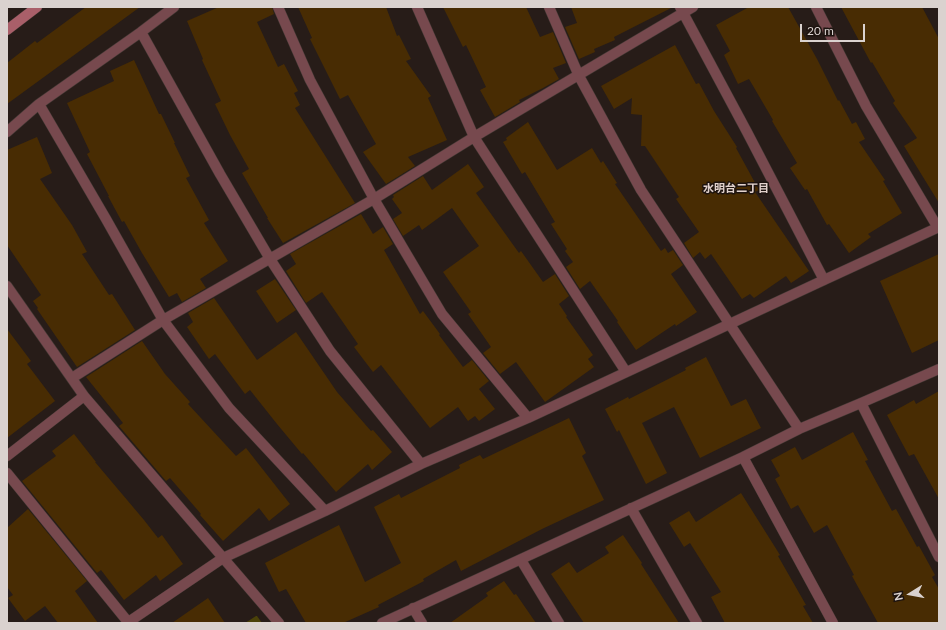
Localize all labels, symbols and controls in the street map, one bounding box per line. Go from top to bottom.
scale bar [802,16,867,42]
text: 20 m [807,23,834,38]
district label: 水明台二丁目 [703,181,769,195]
north arrow [890,574,930,614]
text: N [891,591,905,602]

